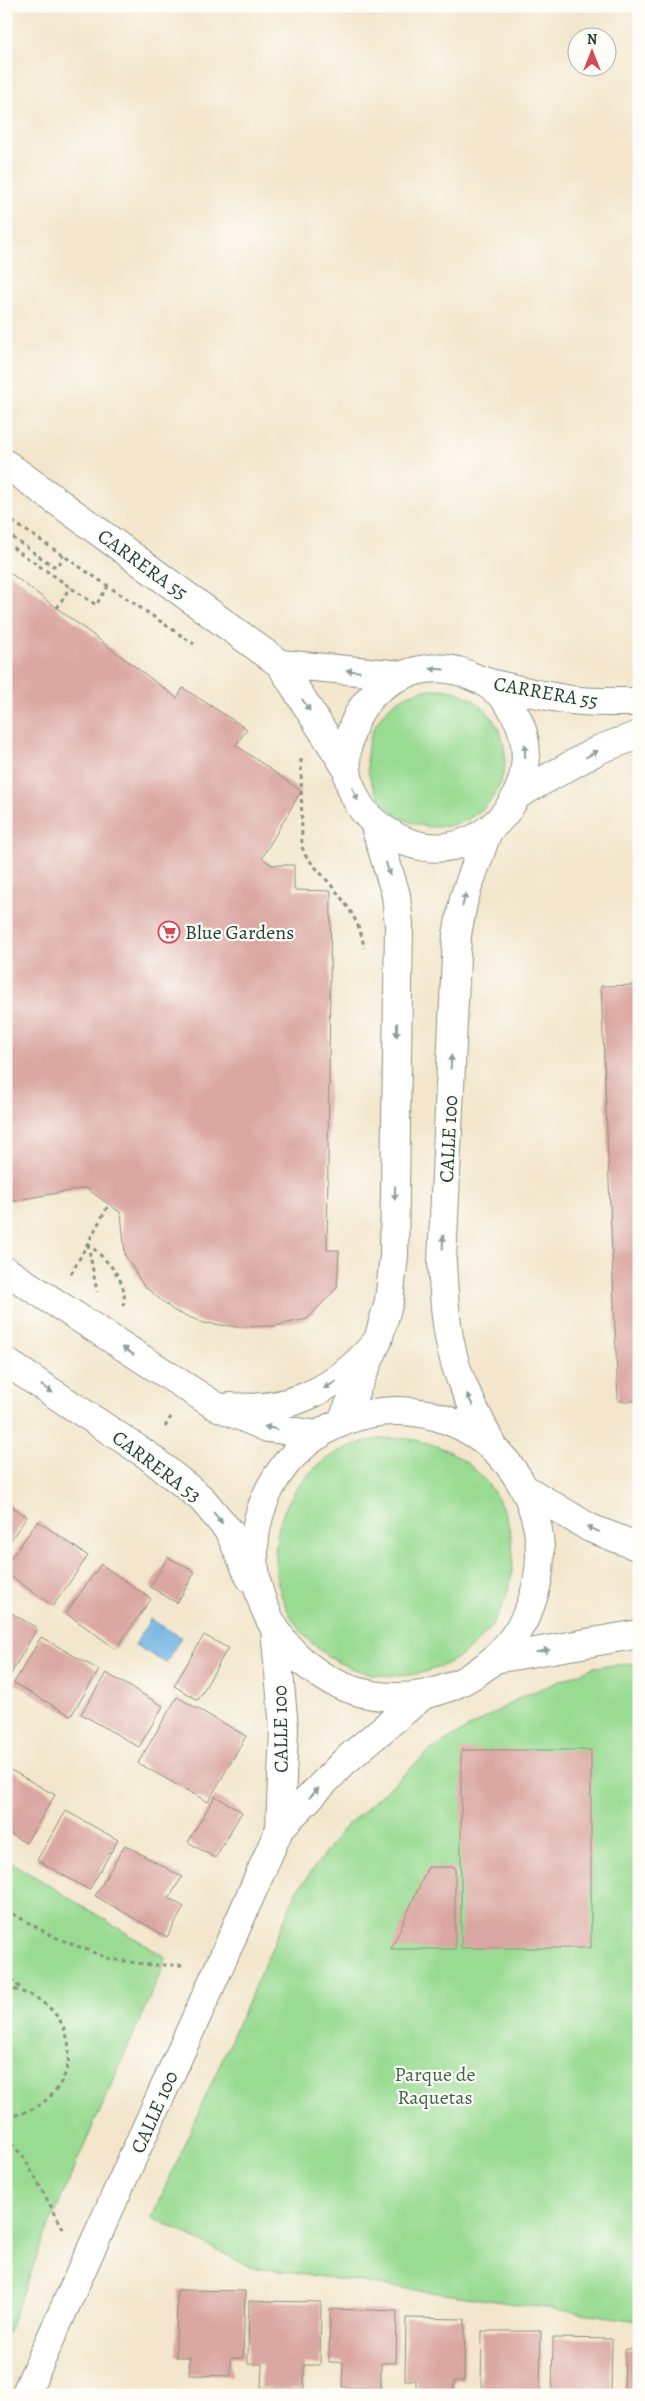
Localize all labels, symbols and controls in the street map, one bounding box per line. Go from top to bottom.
north arrow [568,28,618,78]
text: N [587,30,597,49]
street label: CARRERA 55 [92,522,193,606]
one-way arrow [429,665,445,673]
one-way arrow [345,666,361,674]
street label: CARRERA 55 [492,670,600,715]
one-way arrow [301,699,311,712]
one-way arrow [521,743,529,759]
one-way arrow [585,749,599,758]
one-way arrow [351,787,359,802]
one-way arrow [385,862,392,877]
one-way arrow [460,893,468,908]
place label: Blue Gardens [185,919,294,946]
supermarket icon: Blue Gardens [157,920,181,944]
one-way arrow [393,1023,401,1039]
one-way arrow [447,1053,455,1069]
street label: CALLE 100 [433,1095,464,1183]
one-way arrow [391,1185,399,1201]
one-way arrow [439,1233,447,1249]
one-way arrow [122,1346,135,1356]
one-way arrow [323,1381,338,1389]
one-way arrow [40,1384,54,1394]
one-way arrow [466,1393,474,1407]
street label: CARRERA 53 [107,1424,207,1509]
one-way arrow [263,1424,278,1432]
one-way arrow [212,1511,223,1524]
one-way arrow [586,1524,601,1533]
one-way arrow [536,1646,552,1654]
street label: CALLE 100 [266,1685,295,1773]
one-way arrow [308,1787,320,1799]
park label: Parque de Raquetas [394,2061,476,2111]
street label: CALLE 100 [124,2067,185,2158]

